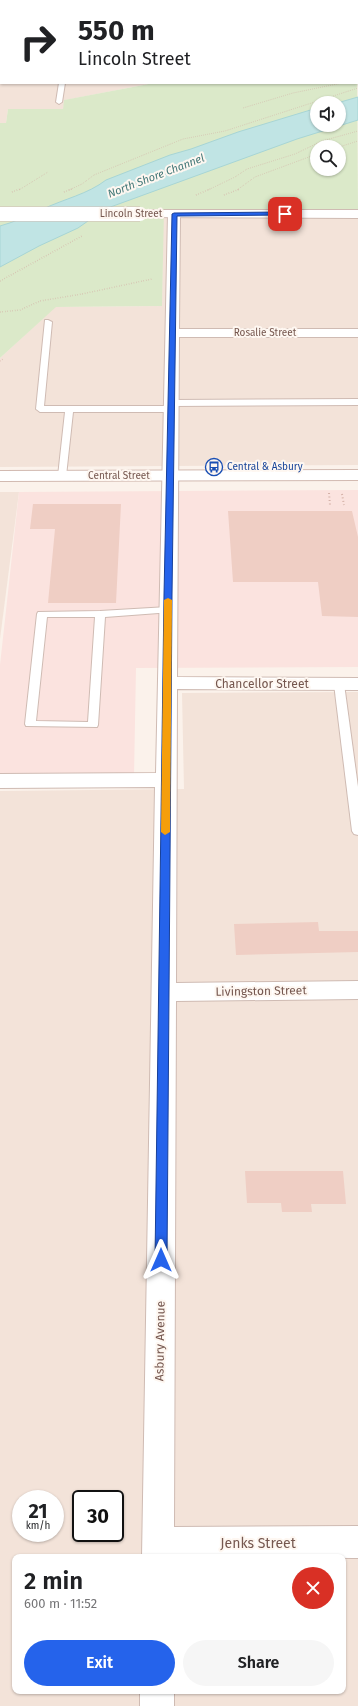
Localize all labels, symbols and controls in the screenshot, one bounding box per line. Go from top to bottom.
text: 550 m [78,14,155,47]
icon: right [12,16,64,68]
text: Lincoln Street [78,48,191,70]
map controls [310,96,346,176]
button: sound [310,96,346,132]
button: search [310,140,346,176]
water label: North Shore Channel [106,152,206,200]
pin [268,197,302,231]
icon: arrive [274,203,296,225]
street label: Lincoln Street [100,208,163,220]
street label: Rosalie Street [234,327,297,339]
bus stop icon: Central & Asbury [204,457,224,477]
place label: Central & Asbury [227,461,303,473]
street label: Central Street [88,470,150,482]
street label: Chancellor Street [215,677,309,691]
street label: Livingston Street [215,983,307,999]
position arrow [140,1239,182,1281]
street label: Asbury Avenue [152,1301,168,1381]
speed limit sign: 30 [72,1490,124,1542]
text: 21 [28,1499,48,1523]
text: km/h [26,1520,50,1532]
street label: Jenks Street [220,1535,297,1552]
text: 2 min [24,1567,83,1595]
button: close [292,1567,334,1609]
text: 600 m · 11:52 [24,1596,97,1611]
button: Exit [24,1640,175,1686]
button: Share [183,1640,334,1686]

